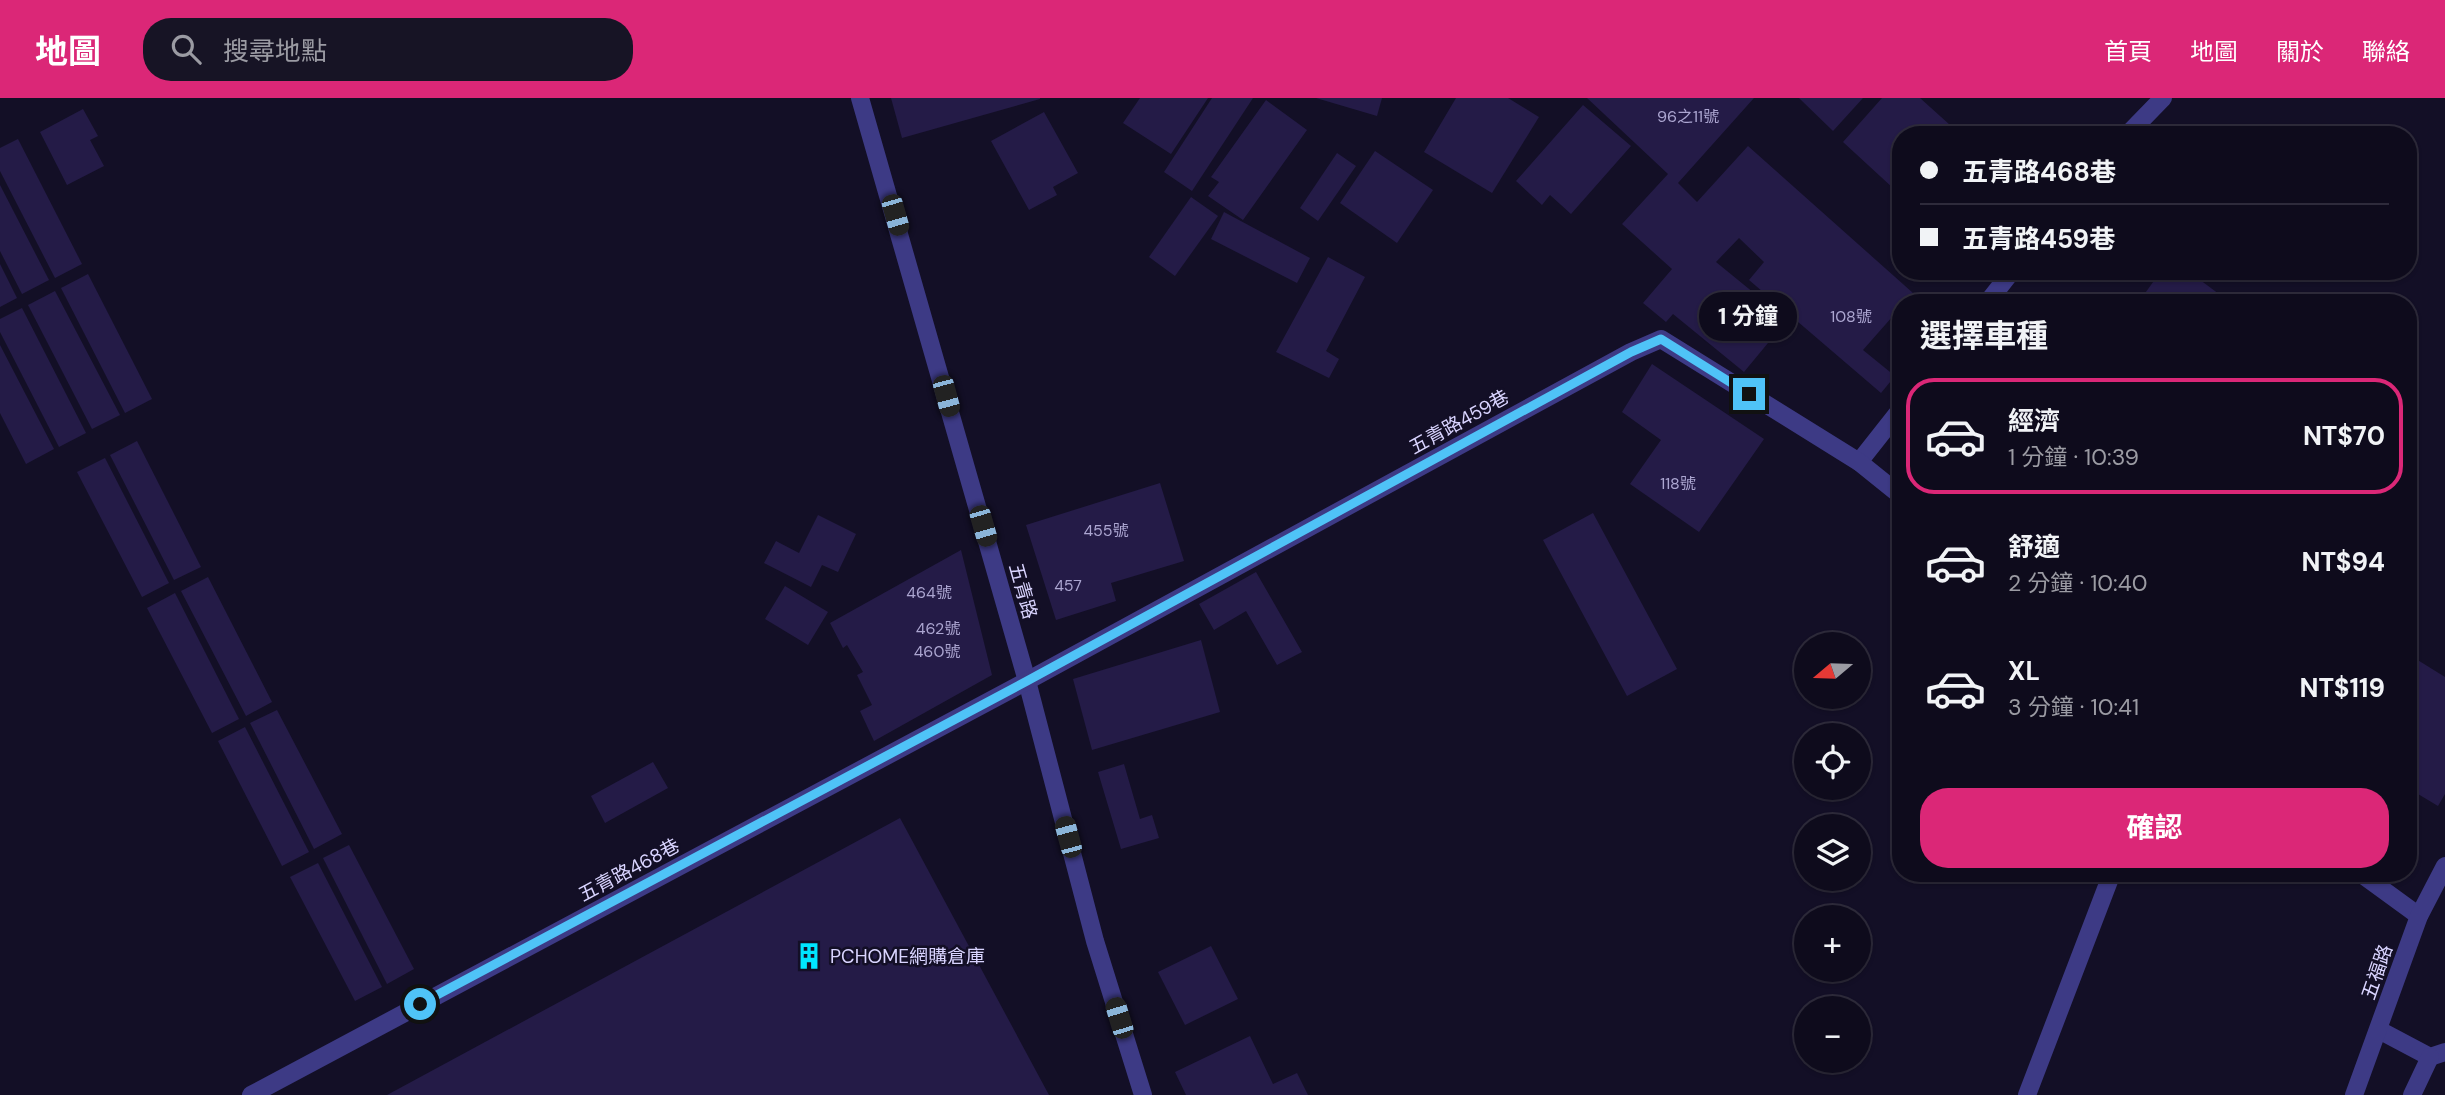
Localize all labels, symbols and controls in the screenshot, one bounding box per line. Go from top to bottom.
search box [143,18,633,81]
text: 地圖 [35,30,101,73]
icon: search [167,30,205,68]
text: 搜尋地點 [223,34,327,68]
text: 首頁 [2104,36,2152,67]
text: 地圖 [2190,36,2238,67]
text: 關於 [2276,36,2324,67]
text: 聯絡 [2362,36,2410,67]
house number: 96之11號 [1657,106,1719,127]
text: 五青路468巷 [1962,155,2116,189]
car [880,192,911,238]
text: 五青路459巷 [1962,222,2115,256]
callout: 1 分鐘 [1700,292,1798,342]
text: 1 分鐘 [1718,301,1778,331]
house number: 108號 [1830,306,1872,327]
text: 選擇車種 [1920,315,2048,357]
car [931,373,962,419]
route end [1733,378,1765,410]
street label: 五青路459巷 [1405,384,1513,460]
text: 經濟 [2008,404,2060,438]
icon: car [1924,405,1987,468]
text: NT$70 [2303,419,2385,453]
text: 1 分鐘 · 10:39 [2008,442,2139,472]
house number: 118號 [1660,473,1696,494]
car [968,503,999,549]
house number: 455號 [1083,520,1129,541]
text: 舒適 [2008,530,2060,564]
icon: car [1924,531,1987,594]
text: NT$94 [2302,545,2385,579]
street label: 五青路 [1003,560,1043,622]
text: 2 分鐘 · 10:40 [2008,568,2147,598]
house number: 457 [1054,575,1082,596]
house number: 464號 [906,582,952,603]
house number: 462號 [916,618,960,639]
north arrow [1794,632,1871,709]
map controls [1794,632,1871,1073]
house number: 460號 [914,641,960,662]
text: XL [2008,654,2040,688]
icon: car [1924,657,1987,720]
text: NT$119 [2300,671,2385,705]
text: 3 分鐘 · 10:41 [2008,692,2139,722]
button: locate [1794,723,1871,800]
button: 確認 [1920,788,2389,868]
car [1053,814,1084,860]
button: layers [1794,814,1871,891]
street label: 五青路468巷 [574,833,684,907]
button: + [1794,905,1871,982]
building icon: PCHOME網購倉庫 [794,941,824,971]
street label: 五福路 [2356,941,2398,1003]
place label: PCHOME網購倉庫 [830,944,985,969]
route start [404,988,436,1020]
car [1103,995,1136,1041]
button: − [1794,996,1871,1073]

